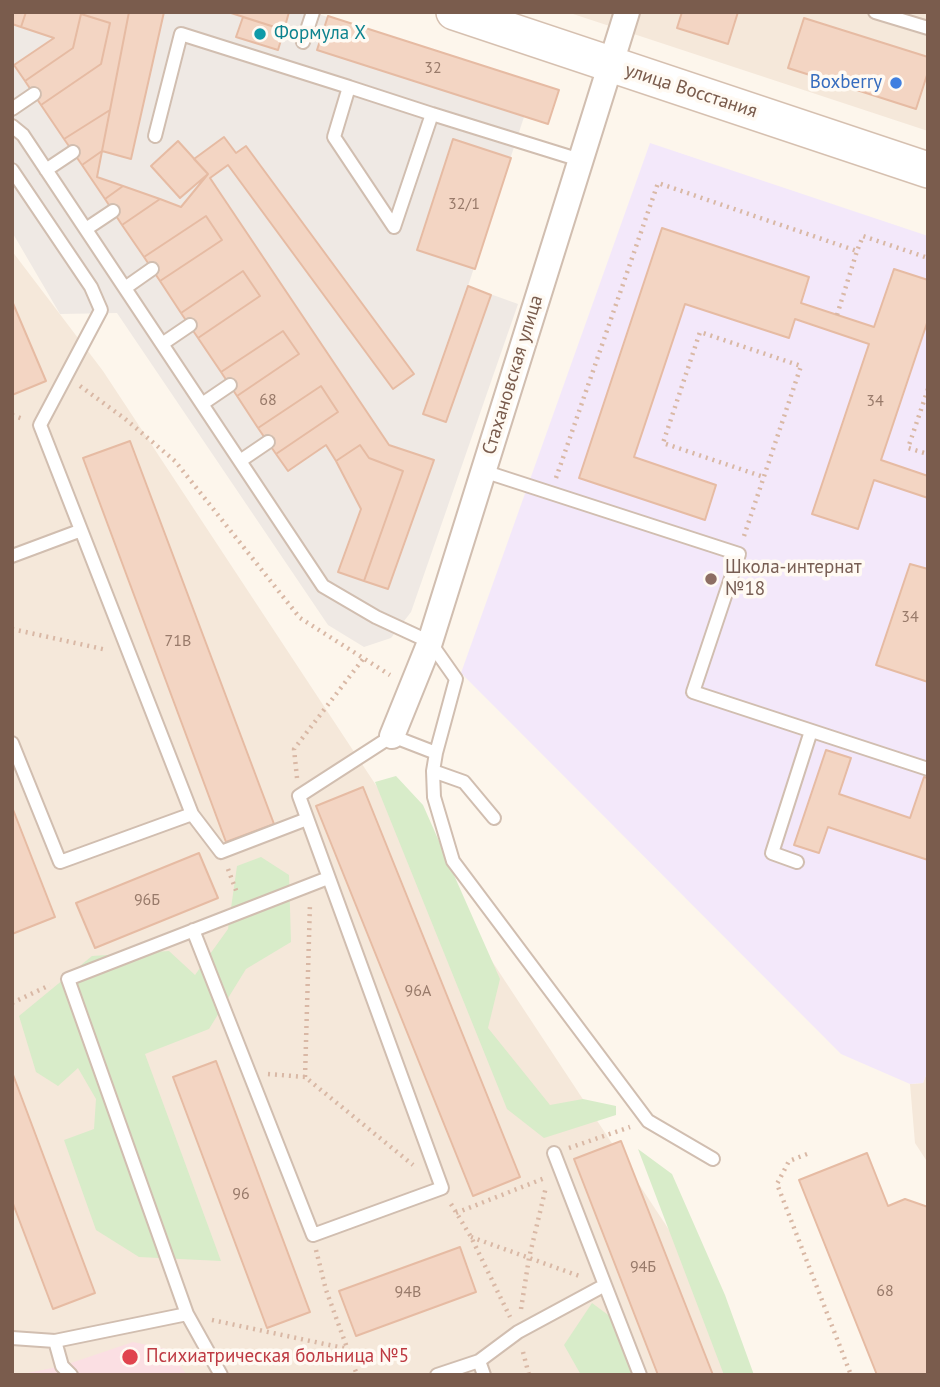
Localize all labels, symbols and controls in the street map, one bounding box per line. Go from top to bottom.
place label: Формула X [274,23,366,45]
marker: Формула X [252,26,268,42]
house number: 32 [424,58,442,78]
street label: улица Восстания [622,59,760,123]
place label: Boxberry [810,72,882,94]
marker: Boxberry [888,75,904,91]
house number: 32/1 [448,194,480,214]
street label: Стахановская улица [478,293,548,457]
house number: 68 [259,390,277,410]
house number: 34 [866,391,884,411]
place label: Школа-интернат №18 [725,557,861,601]
marker: Школа-интернат №18 [703,571,719,587]
house number: 34 [901,607,919,627]
house number: 71В [165,631,191,651]
house number: 96Б [134,890,160,910]
house number: 96А [405,981,431,1001]
house number: 96 [232,1184,250,1204]
house number: 94Б [630,1257,656,1277]
house number: 68 [876,1281,894,1301]
house number: 94В [395,1282,421,1302]
place label: Психиатрическая больница №5 [146,1346,409,1368]
marker: Психиатрическая больница №5 [120,1347,140,1367]

